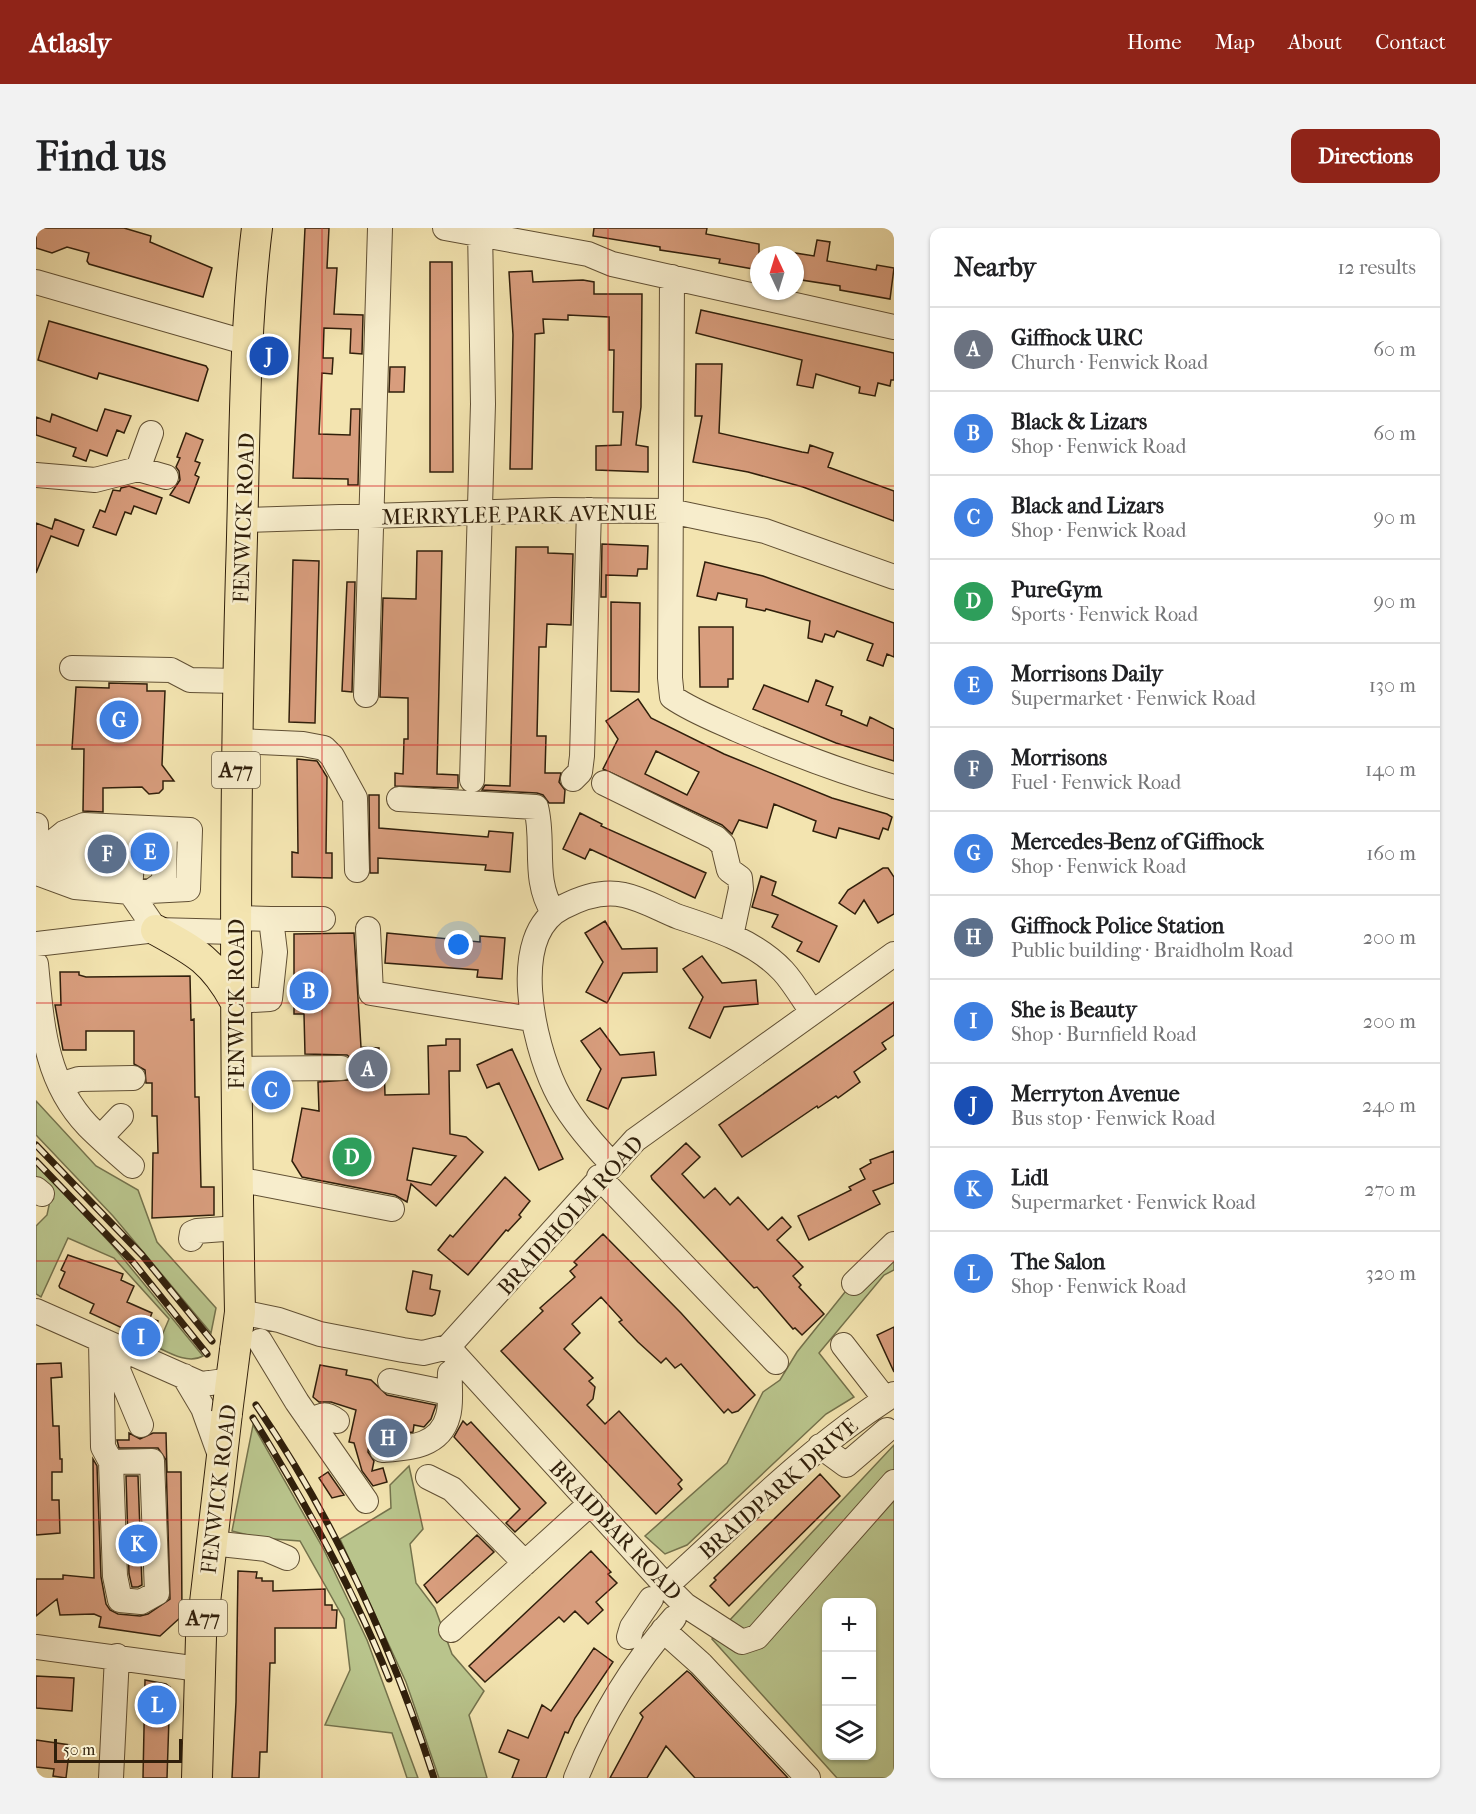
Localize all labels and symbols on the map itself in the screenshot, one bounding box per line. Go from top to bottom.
north arrow [750,246,804,300]
pin: J [250,334,288,378]
street label: FENWICK ROAD [228,432,260,604]
street label: MERRYLEE PARK AVENUE [381,500,657,530]
pin: G [100,698,139,742]
road number: A77 [212,752,260,788]
pin: E [130,830,170,874]
pin: F [88,832,126,876]
street label: FENWICK ROAD [224,919,250,1089]
your location [444,930,473,959]
pin: B [290,968,328,1014]
pin: A [348,1046,388,1092]
pin: C [252,1068,290,1112]
street label: BRAIDHOLM ROAD [492,1131,649,1301]
pin: D [332,1134,372,1180]
pin: I [122,1314,160,1360]
street label: FENWICK ROAD [196,1403,242,1575]
street label: BRAIDPARK DRIVE [694,1413,863,1565]
pin: H [368,1416,408,1460]
street label: BRAIDBAR ROAD [544,1455,687,1606]
pin: K [118,1522,158,1566]
road number: A77 [179,1600,227,1636]
pin: L [138,1682,176,1728]
scale bar [54,1736,182,1764]

